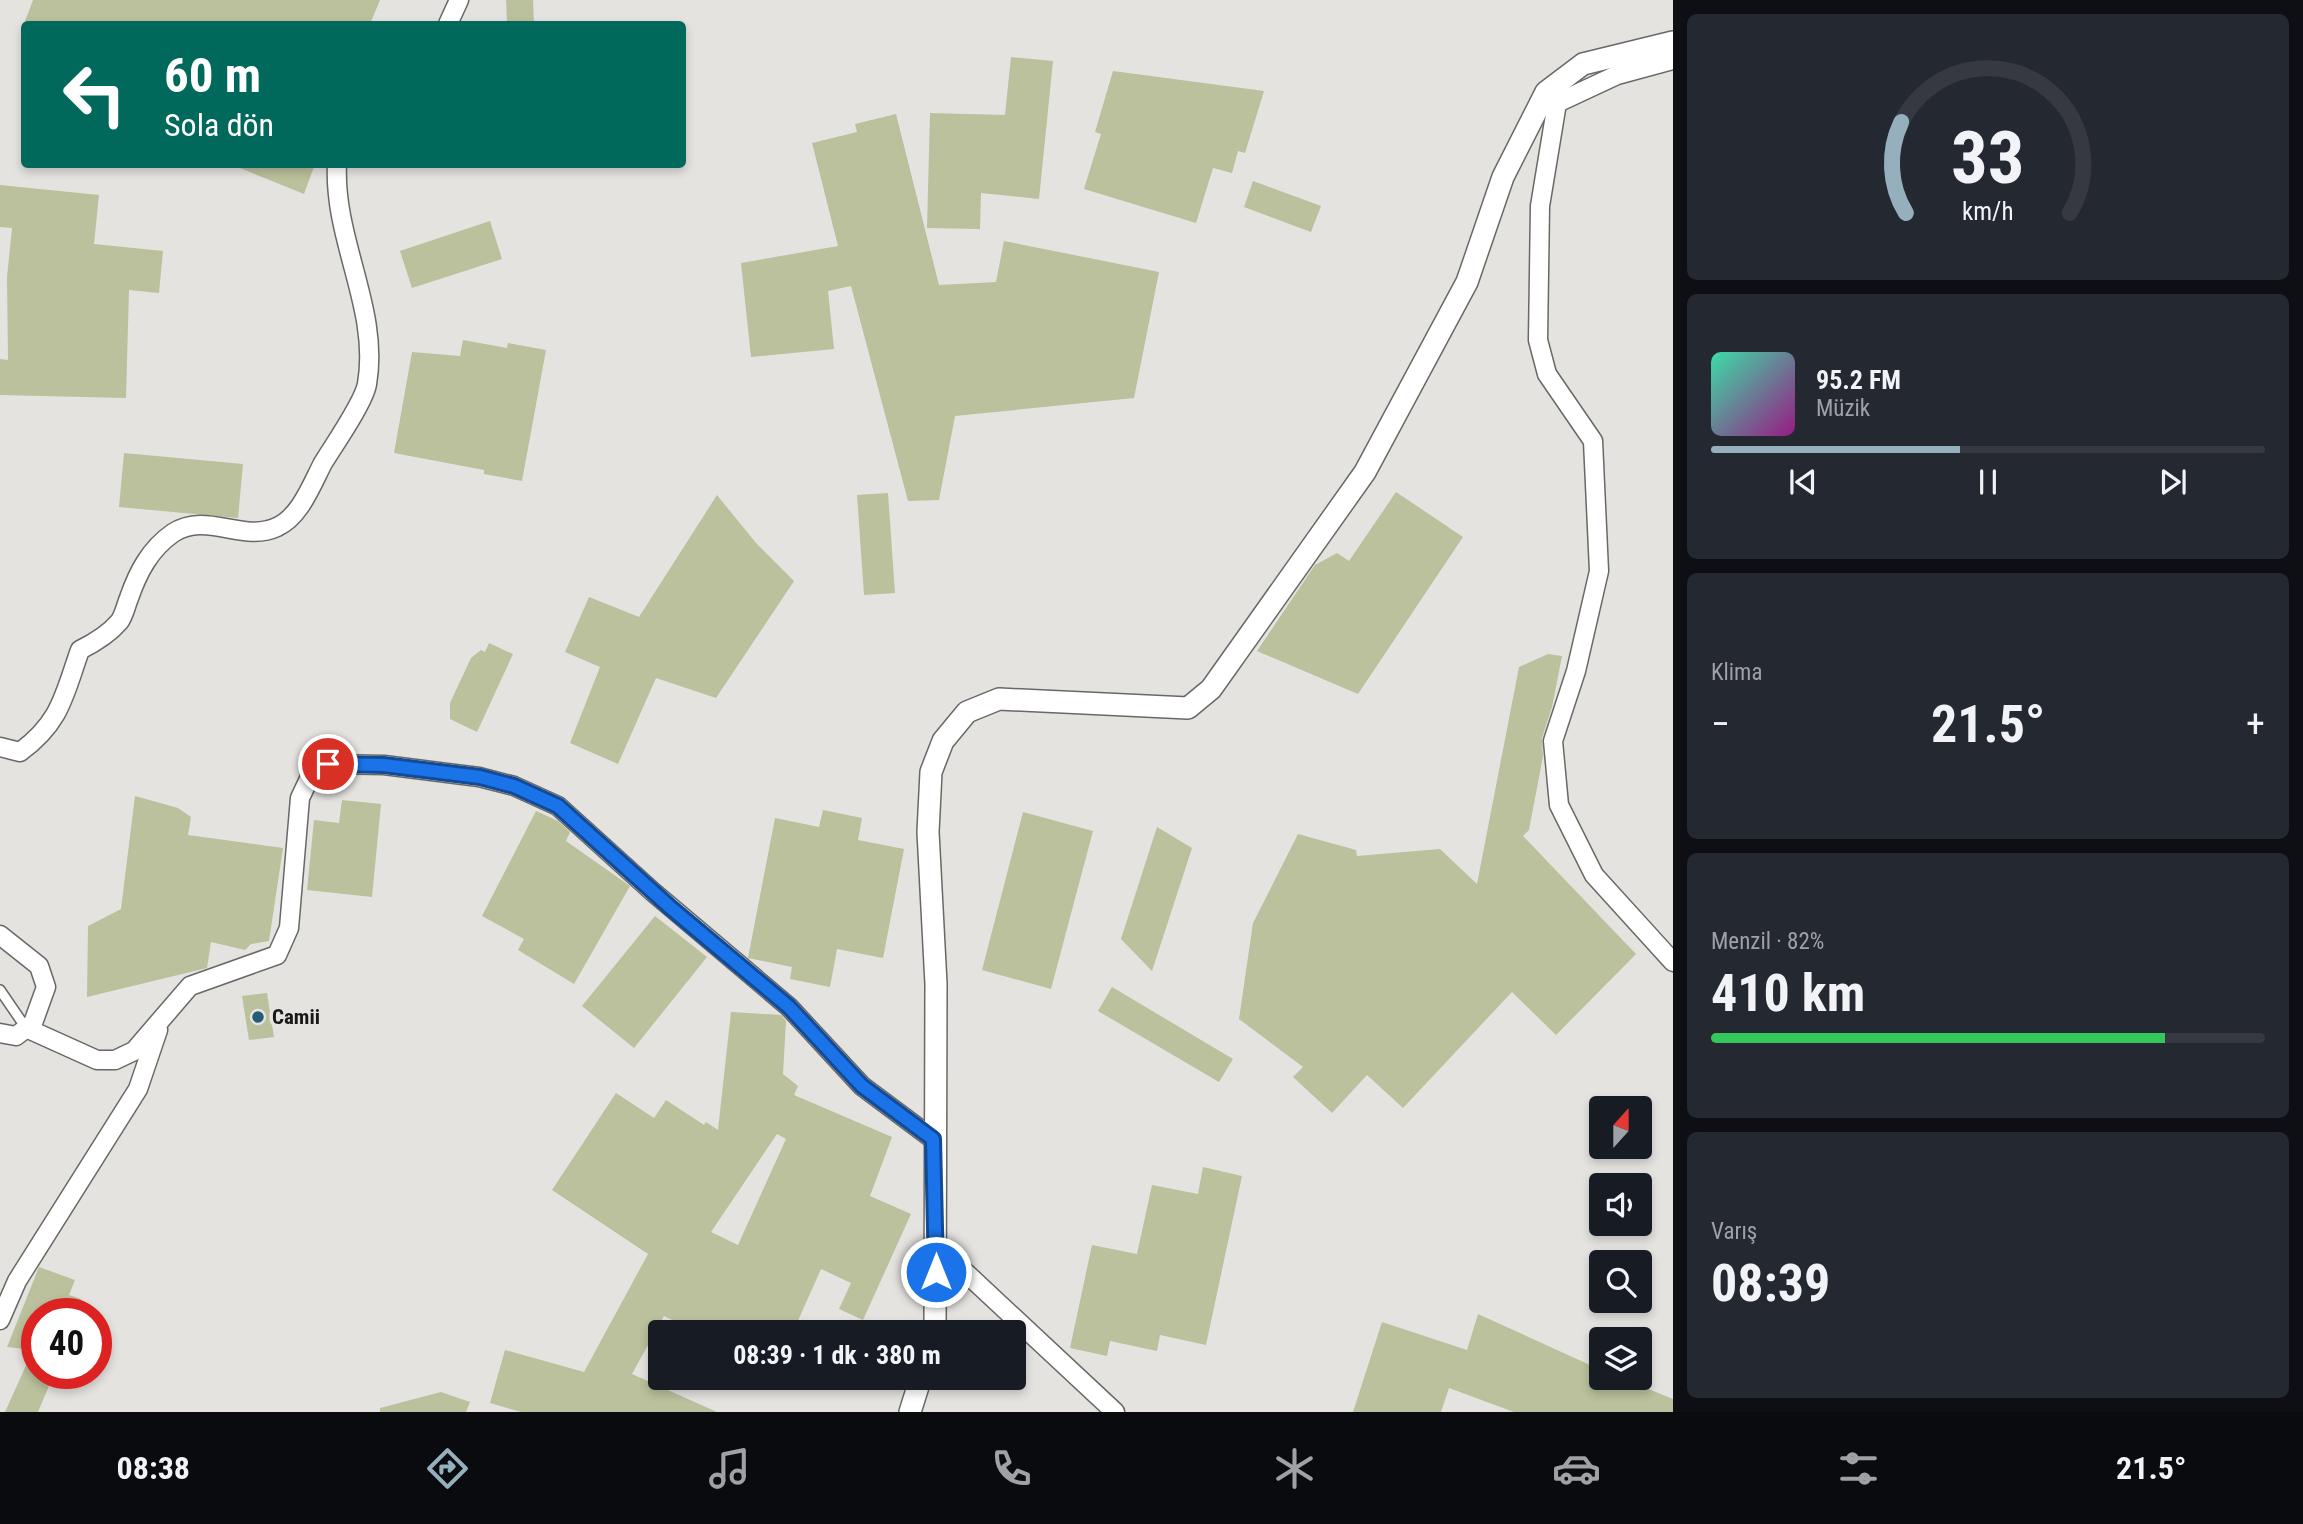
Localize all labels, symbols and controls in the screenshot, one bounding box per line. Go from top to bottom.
text: 60 m [164,47,261,104]
icon: left [49,49,140,140]
text: Sola dön [164,106,274,144]
text: 33 [1951,115,2025,201]
text: km/h [1962,197,2014,226]
text: 95.2 FM [1816,365,1901,395]
text: Müzik [1816,395,1870,422]
icon: previous [1784,463,1822,501]
icon: pause [1969,463,2007,501]
icon: next [2154,463,2192,501]
text: Klima [1711,659,1762,686]
text: 21.5° [1931,694,2045,755]
text: − [1711,702,1730,746]
text: + [2246,702,2265,746]
pin [298,734,358,794]
icon: arrive [309,745,347,783]
text: Menzil · 82% [1711,928,1824,955]
text: 410 km [1711,963,1865,1024]
place label: Camii [272,1005,320,1029]
marker: Camii [250,1009,266,1025]
north arrow [1589,1096,1652,1158]
map controls [1589,1096,1652,1390]
button: sound [1589,1173,1652,1236]
text: Varış [1711,1218,1757,1245]
position arrow [899,1235,973,1309]
button: search [1589,1250,1652,1313]
text: 08:39 [1711,1253,1830,1314]
speed limit sign: 40 [21,1298,112,1389]
button: layers [1589,1327,1652,1390]
text: 08:39 · 1 dk · 380 m [733,1340,941,1370]
icon: directions [423,1444,472,1493]
icon: music [705,1444,754,1493]
icon: phone [987,1444,1036,1493]
icon: climate [1270,1444,1319,1493]
icon: car [1552,1444,1601,1493]
icon: filters [1834,1444,1883,1493]
text: 08:38 [117,1449,190,1487]
text: 21.5° [2116,1449,2186,1487]

